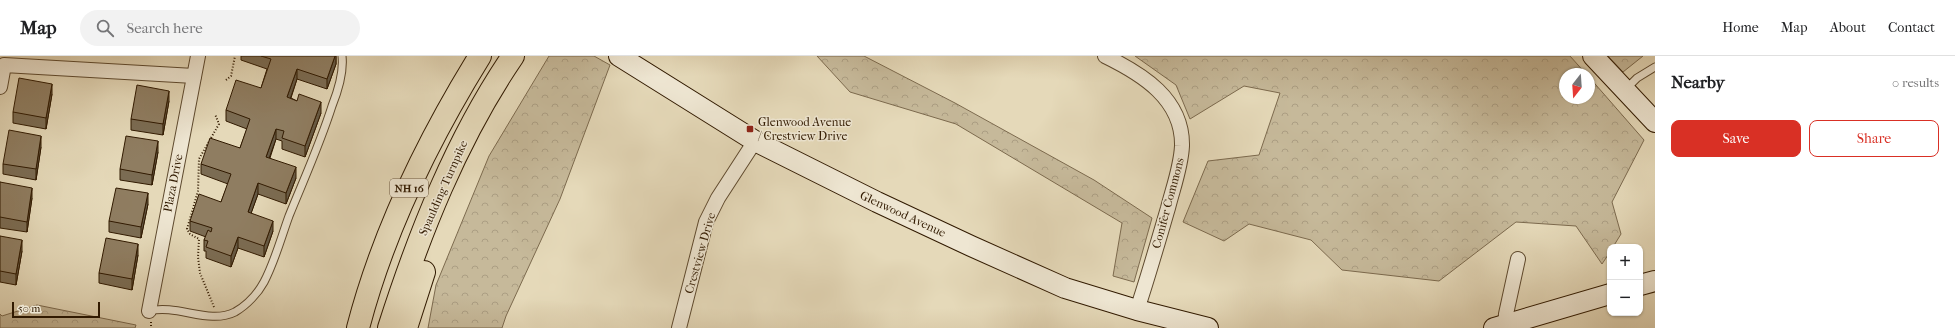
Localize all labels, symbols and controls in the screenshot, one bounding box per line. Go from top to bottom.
search box [80,10,360,46]
text: Map [20,17,56,39]
icon: search [94,17,116,39]
text: Search here [126,19,203,37]
text: Home [1722,19,1759,36]
text: Map [1781,19,1808,36]
text: About [1830,19,1866,36]
text: Contact [1888,19,1935,36]
north arrow [1559,68,1595,104]
text: Nearby [1671,72,1725,92]
text: 0 results [1892,75,1939,90]
place label: Glenwood Avenue / Crestview Drive [757,115,851,143]
button: Save [1671,120,1801,157]
button: Share [1809,120,1939,157]
marker: Glenwood Avenue / Crestview Drive [745,124,755,134]
street label: Spaulding Turnpike [416,138,470,238]
street label: Plaza Drive [161,153,185,213]
street label: Conifer Commons [1149,156,1187,250]
road number: NH 16 [390,179,428,197]
street label: Glenwood Avenue [858,188,948,240]
street label: Crestview Drive [682,211,718,295]
map controls [1607,244,1643,316]
button: + [1607,244,1643,280]
button: − [1607,280,1643,316]
scale bar [12,300,100,319]
text: 50 m [18,302,40,315]

